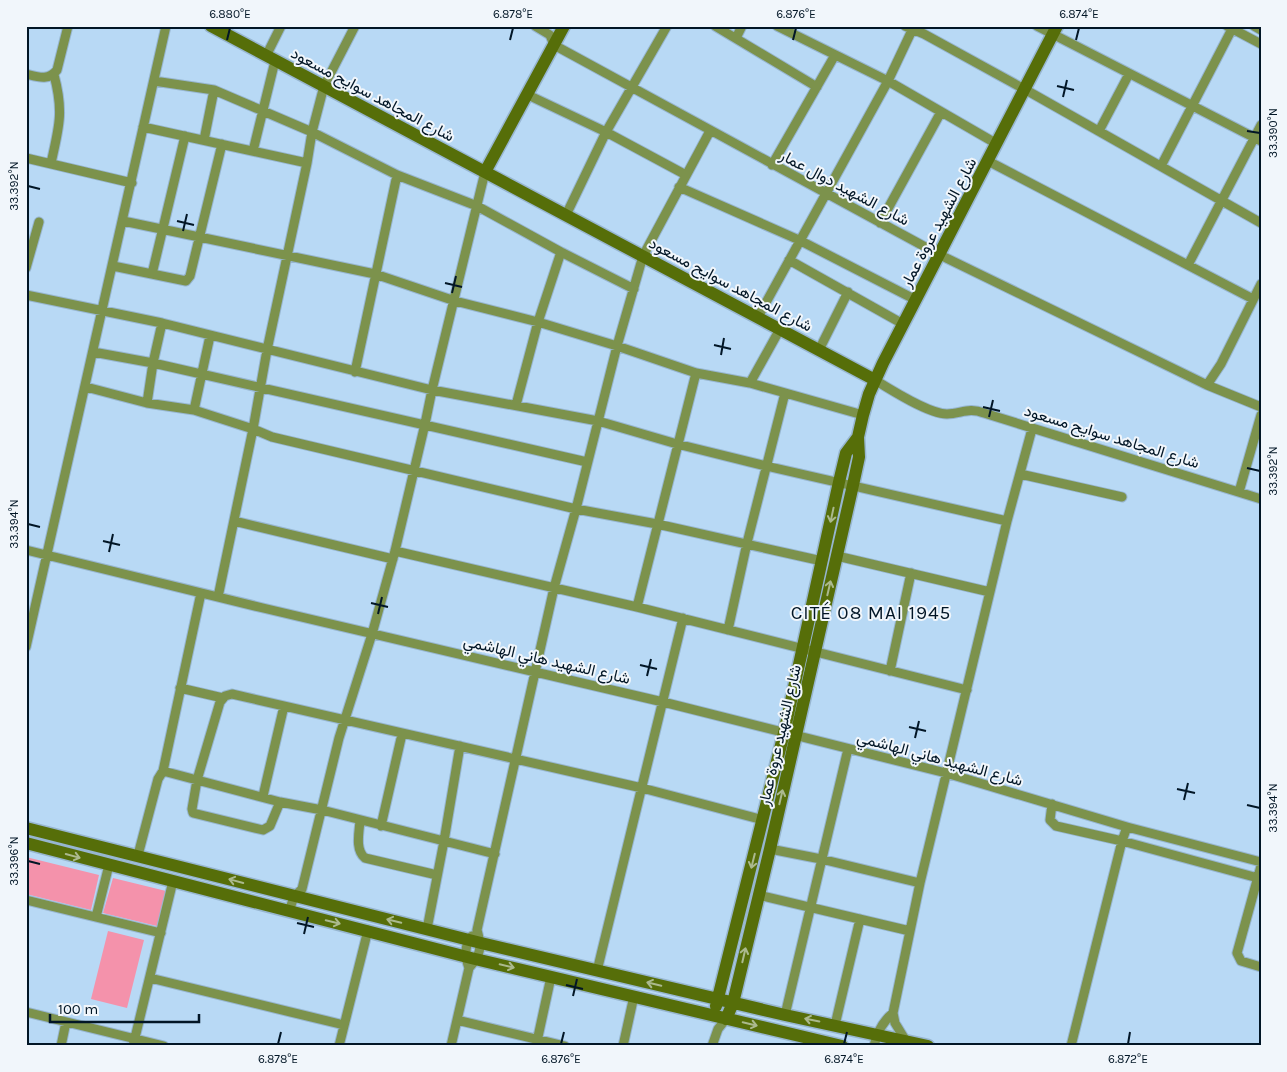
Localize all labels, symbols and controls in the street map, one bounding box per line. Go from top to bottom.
text: 6.880°E [209,7,251,21]
text: 6.878°E [493,7,533,21]
text: 6.876°E [776,7,816,21]
text: 6.874°E [1059,7,1099,21]
street label: شارع المجاهد سوايح مسعود [287,43,458,147]
text: 33.390°N [1266,108,1280,158]
street label: شارع الشهيد دوال عمار [775,145,913,231]
street label: شارع الشهيد عروة عمار [896,154,982,292]
text: 33.392°N [7,161,21,211]
street label: شارع المجاهد سوايح مسعود [645,233,816,337]
street label: شارع المجاهد سوايح مسعود [1021,401,1202,474]
text: 33.392°N [1266,446,1280,496]
text: 33.394°N [7,499,21,549]
one-way arrow [827,507,836,523]
one-way arrow [825,580,834,596]
district label: CITÉ 08 MAI 1945 [791,601,951,624]
street label: شارع الشهيد هاني الهاشمي [461,631,632,692]
street label: شارع الشهيد عروة عمار [754,663,807,809]
street label: شارع الشهيد هاني الهاشمي [854,727,1025,794]
text: 33.394°N [1266,783,1280,833]
one-way arrow [777,790,787,806]
text: 33.396°N [7,836,21,886]
one-way arrow [65,851,81,861]
one-way arrow [747,853,757,869]
one-way arrow [229,876,245,886]
one-way arrow [386,916,402,925]
one-way arrow [324,918,340,927]
one-way arrow [740,948,749,964]
one-way arrow [498,962,514,971]
one-way arrow [646,979,662,988]
scale bar [50,992,199,1024]
text: 100 m [58,1000,98,1018]
one-way arrow [805,1015,821,1025]
one-way arrow [742,1020,758,1029]
text: 6.878°E [258,1052,298,1066]
text: 6.876°E [541,1052,581,1066]
text: 6.874°E [824,1052,864,1066]
text: 6.872°E [1108,1052,1148,1066]

